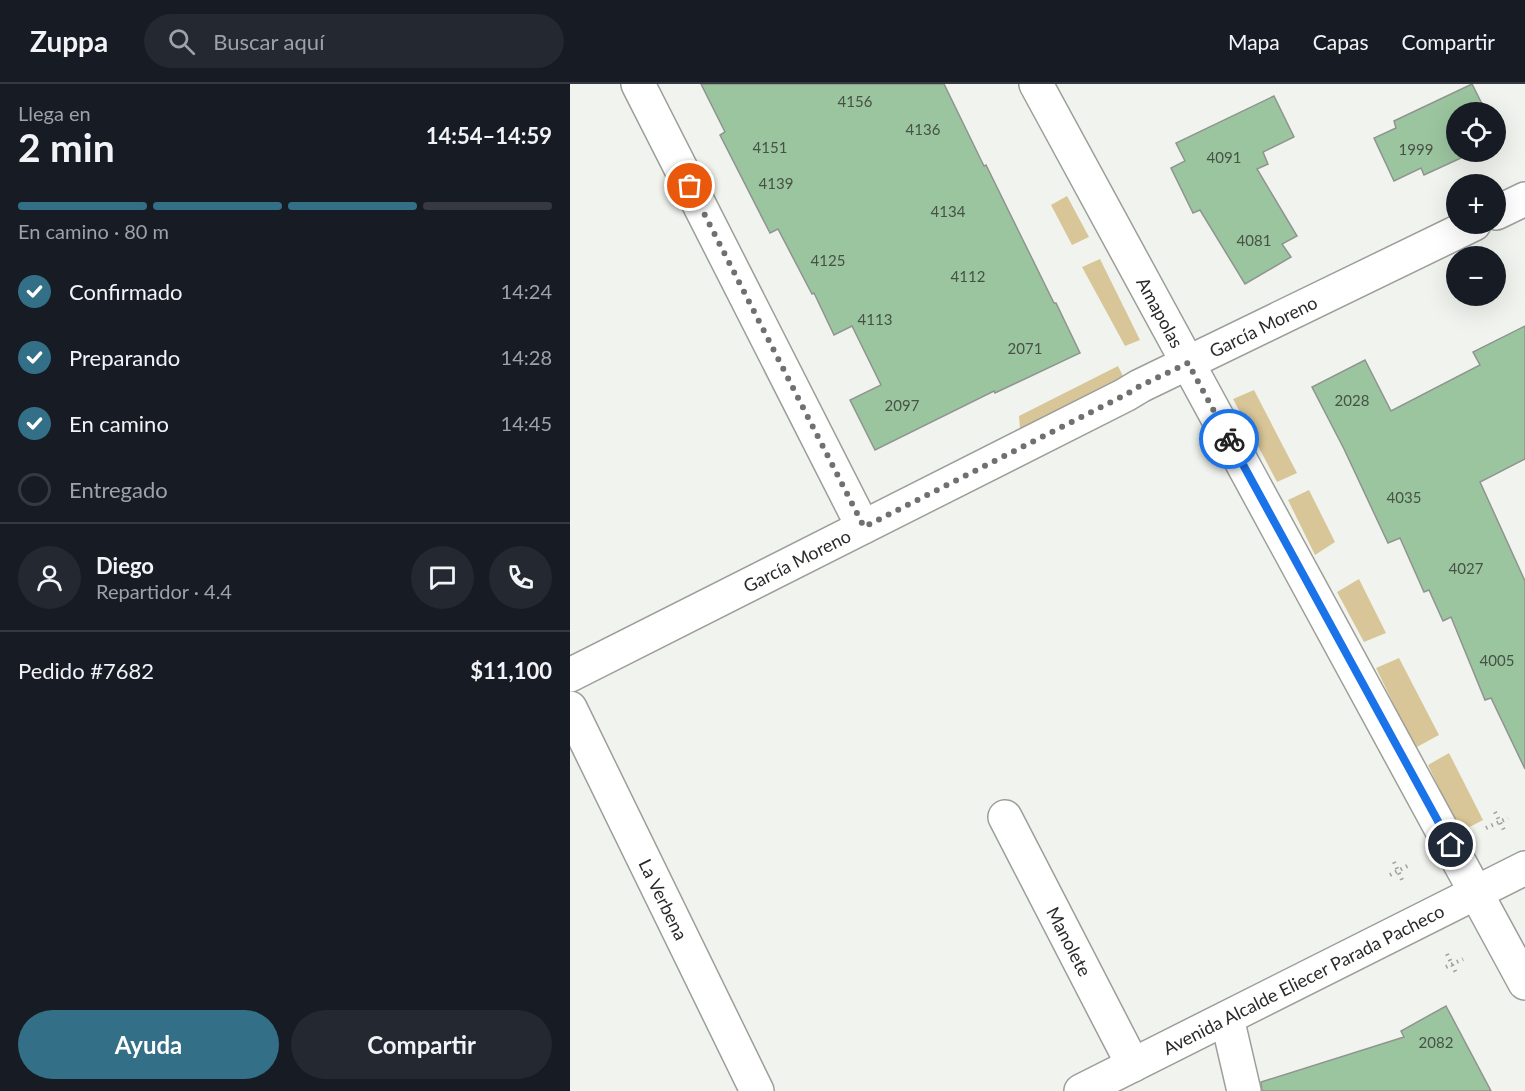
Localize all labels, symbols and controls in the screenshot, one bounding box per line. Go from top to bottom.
search box [144,14,564,68]
text: Zuppa [30,24,108,58]
icon: search [165,25,198,58]
text: Buscar aquí [213,28,324,55]
text: Mapa [1228,29,1280,54]
text: Capas [1313,29,1369,54]
text: Compartir [1402,29,1495,54]
house number: 4156 [838,92,873,110]
text: Llega en [18,101,91,125]
map controls [1446,102,1506,306]
button: locate [1446,102,1506,162]
house number: 4136 [906,120,941,138]
text: 14:54–14:59 [426,122,552,149]
text: 2 min [18,124,115,170]
house number: 4151 [753,138,787,156]
house number: 1999 [1399,140,1433,158]
house number: 4091 [1207,148,1241,166]
pin [664,160,715,211]
icon: bag [673,169,706,202]
house number: 4139 [759,174,793,192]
button: + [1446,174,1506,234]
house number: 4134 [931,202,966,220]
text: En camino · 80 m [18,219,169,243]
house number: 4081 [1237,231,1271,249]
button: − [1446,246,1506,306]
house number: 4125 [811,251,845,269]
house number: 4112 [951,267,985,285]
street label: Amapolas [1132,273,1188,352]
icon: check [18,275,51,308]
text: Confirmado [69,278,182,305]
text: 14:24 [501,279,552,303]
street label: García Moreno [1206,291,1321,362]
house number: 4113 [858,310,892,328]
house number: 2071 [1008,339,1042,357]
icon: check [18,341,51,374]
text: Preparando [69,344,180,371]
text: 14:28 [501,345,552,369]
house number: 2028 [1335,391,1369,409]
house number: 2097 [885,396,920,414]
icon: check [18,407,51,440]
courier [1199,409,1259,469]
text: En camino [69,410,169,437]
text: 14:45 [501,411,552,435]
icon: bike [1213,423,1246,456]
text: Entregado [69,476,168,503]
house number: 4035 [1387,488,1421,506]
street label: García Moreno [739,524,854,597]
button: person [18,546,81,609]
button: chat [411,546,474,609]
button: phone [489,546,552,609]
text: Diego [96,552,154,579]
house number: 4027 [1449,559,1484,577]
text: Repartidor · 4.4 [96,579,232,603]
house number: 4005 [1480,651,1514,669]
text: Pedido #7682 [18,657,154,684]
text: $11,100 [470,657,552,684]
pin [1425,819,1476,870]
icon: home [1434,828,1467,861]
street label: La Verbena [634,855,693,944]
street label: Avenida Alcalde Eliecer Parada Pacheco [1159,899,1448,1059]
street label: Manolete [1042,903,1096,980]
button: Ayuda [18,1010,279,1079]
button: Compartir [291,1010,552,1079]
house number: 2082 [1419,1033,1453,1051]

